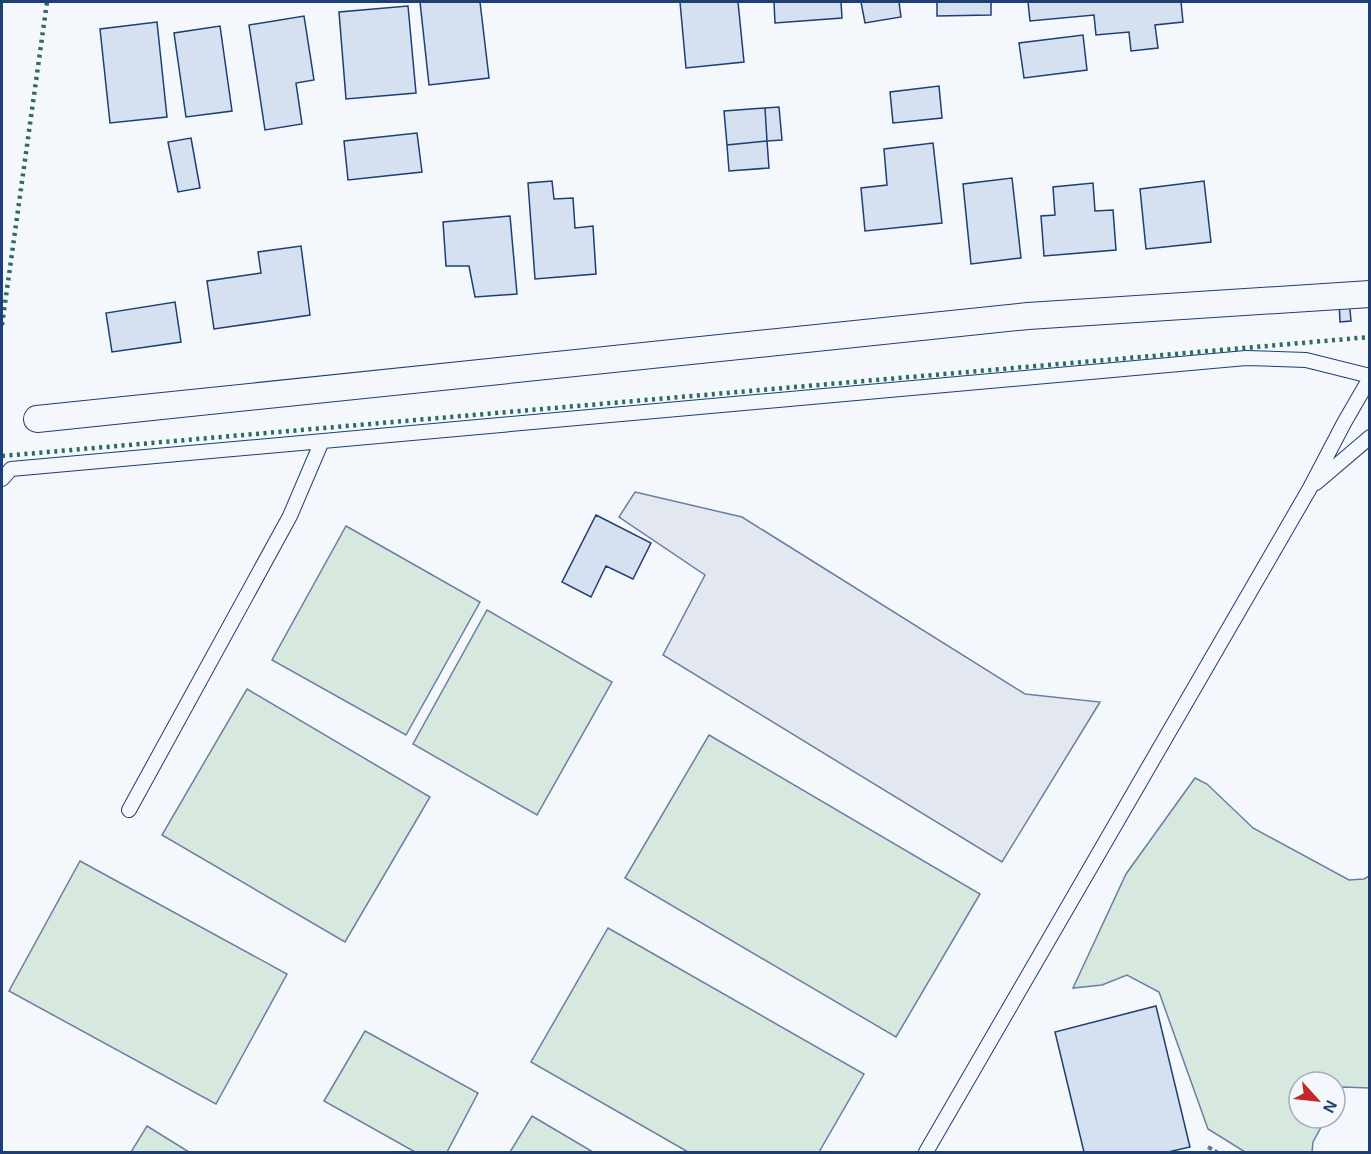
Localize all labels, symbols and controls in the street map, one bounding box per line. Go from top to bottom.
north arrow [1287,1070,1347,1130]
text: N [1320,1098,1340,1116]

